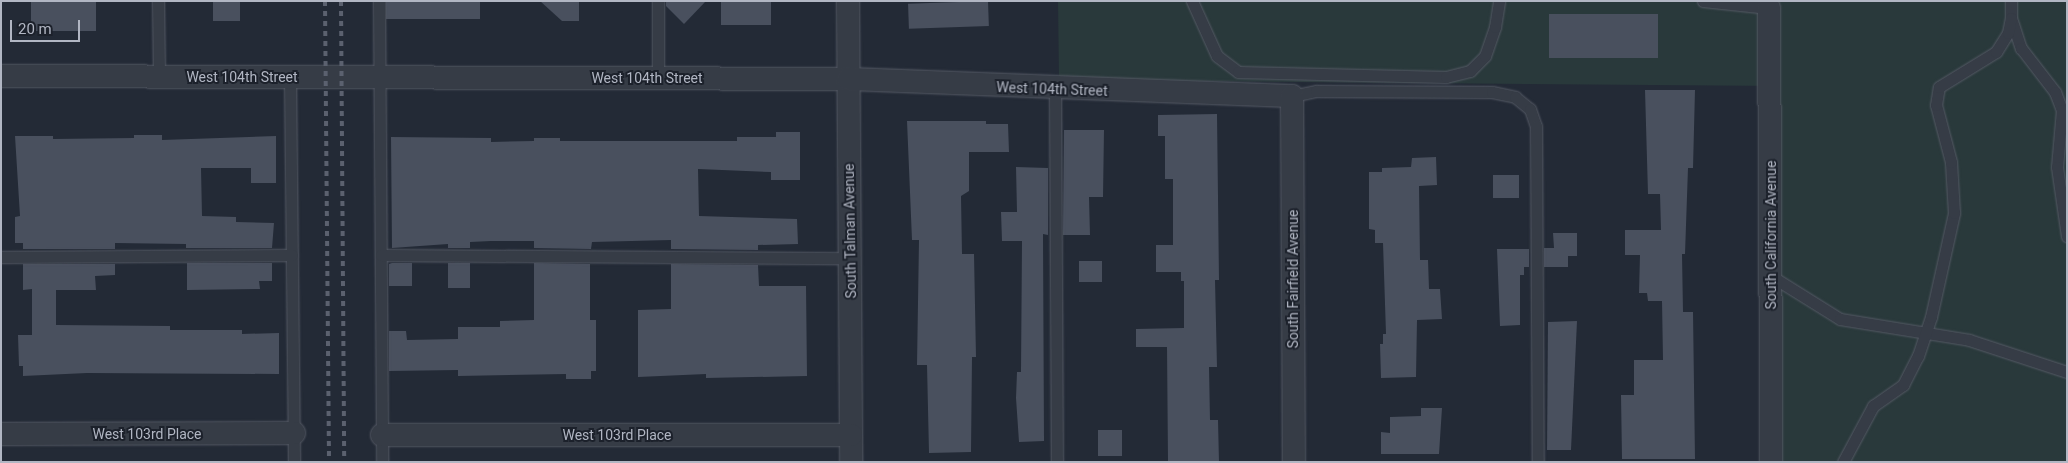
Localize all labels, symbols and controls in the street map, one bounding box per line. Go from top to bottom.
scale bar [12,10,82,42]
text: 20 m [18,20,52,38]
street label: West 104th Street [186,69,298,85]
street label: West 104th Street [591,70,703,86]
street label: West 104th Street [996,79,1108,99]
street label: South California Avenue [1763,161,1779,309]
street label: South Talman Avenue [840,163,860,299]
street label: South Fairfield Avenue [1285,210,1301,348]
street label: West 103rd Place [92,426,202,442]
street label: West 103rd Place [562,427,672,443]

